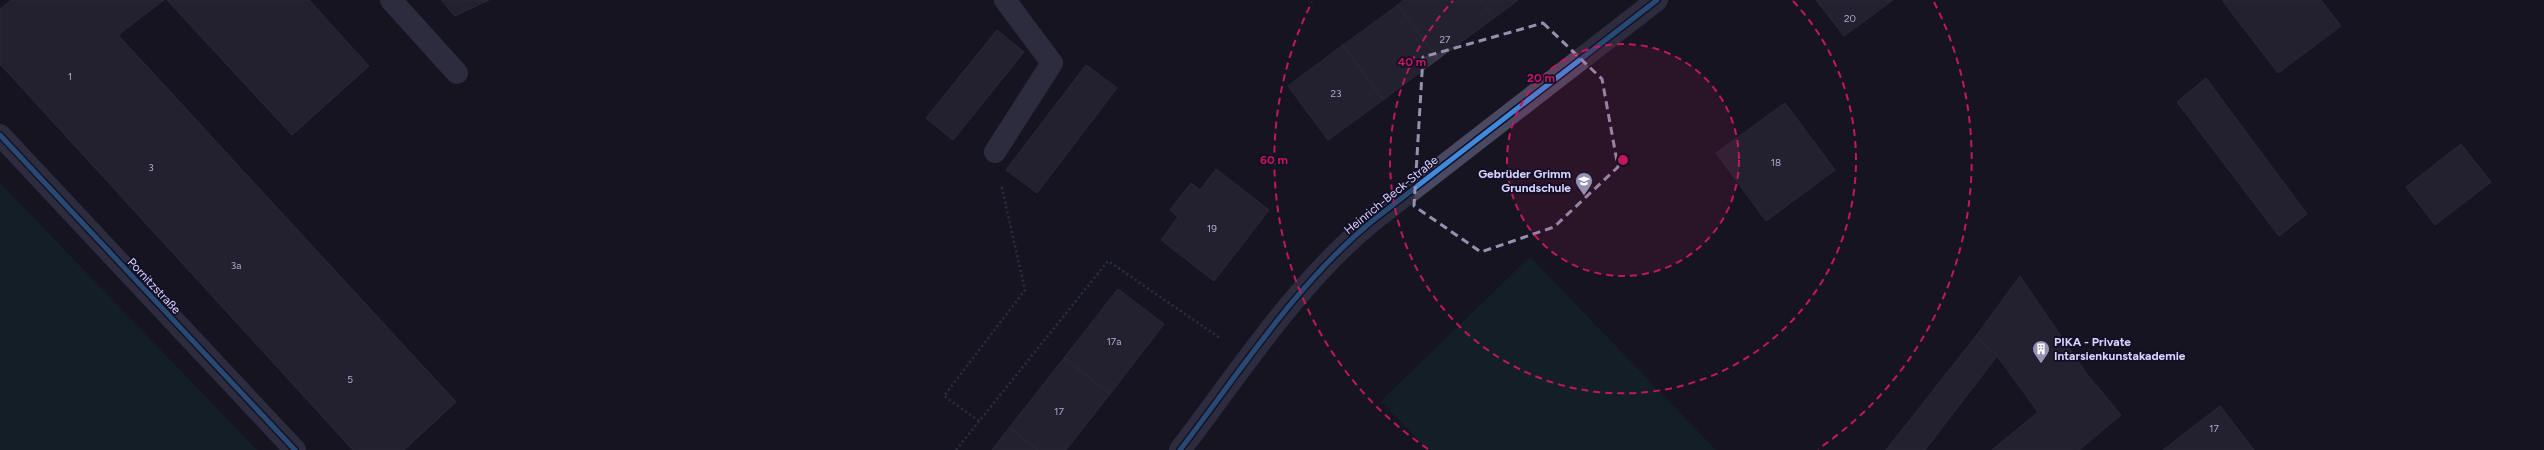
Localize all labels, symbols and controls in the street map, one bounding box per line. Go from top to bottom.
house number: 20 [1844,12,1856,25]
house number: 27 [1440,33,1451,46]
text: 40 m [1398,55,1426,69]
house number: 1 [68,70,72,83]
text: 20 m [1527,71,1555,85]
house number: 23 [1330,87,1342,100]
text: 60 m [1260,153,1288,167]
street label: Heinrich-Beck-Straße [1341,153,1441,237]
centre of rings [1616,153,1630,167]
house number: 18 [1771,156,1781,169]
house number: 3 [148,161,154,174]
place label: Gebrüder Grimm Grundschule [1478,167,1571,195]
school or university icon: Gebrüder Grimm Grundschule [1574,171,1594,196]
house number: 19 [1207,222,1217,235]
street label: Pornitzstraße [125,255,184,317]
house number: 3a [231,259,241,272]
house number: 17a [1107,335,1121,348]
place label: PIKA - Private Intarsienkunstakademie [2054,335,2186,363]
building icon: PIKA - Private Intarsienkunstakademie [2031,339,2051,364]
house number: 5 [347,373,353,386]
house number: 17 [1054,405,1064,418]
house number: 17 [2209,422,2219,435]

